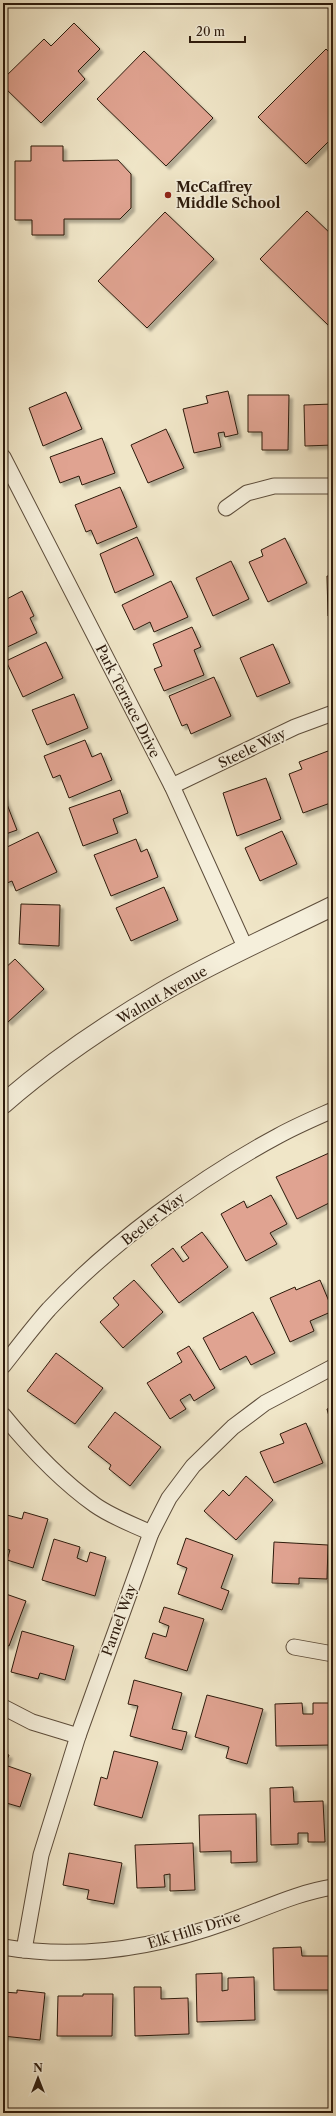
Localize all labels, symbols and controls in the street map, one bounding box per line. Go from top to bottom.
scale bar [190,18,245,44]
text: 20 m [196,24,225,39]
place label: McCaffrey Middle School [176,178,280,212]
marker: McCaffrey Middle School [163,190,173,200]
street label: Park Terrace Drive [92,641,164,761]
street label: Steele Way [215,724,289,772]
street label: Walnut Avenue [113,962,210,1029]
street label: Beeler Way [118,1189,188,1249]
street label: Parnel Way [98,1581,140,1658]
street label: Elk Hills Drive [145,1907,243,1953]
north arrow [18,2058,58,2098]
text: N [33,2061,43,2075]

